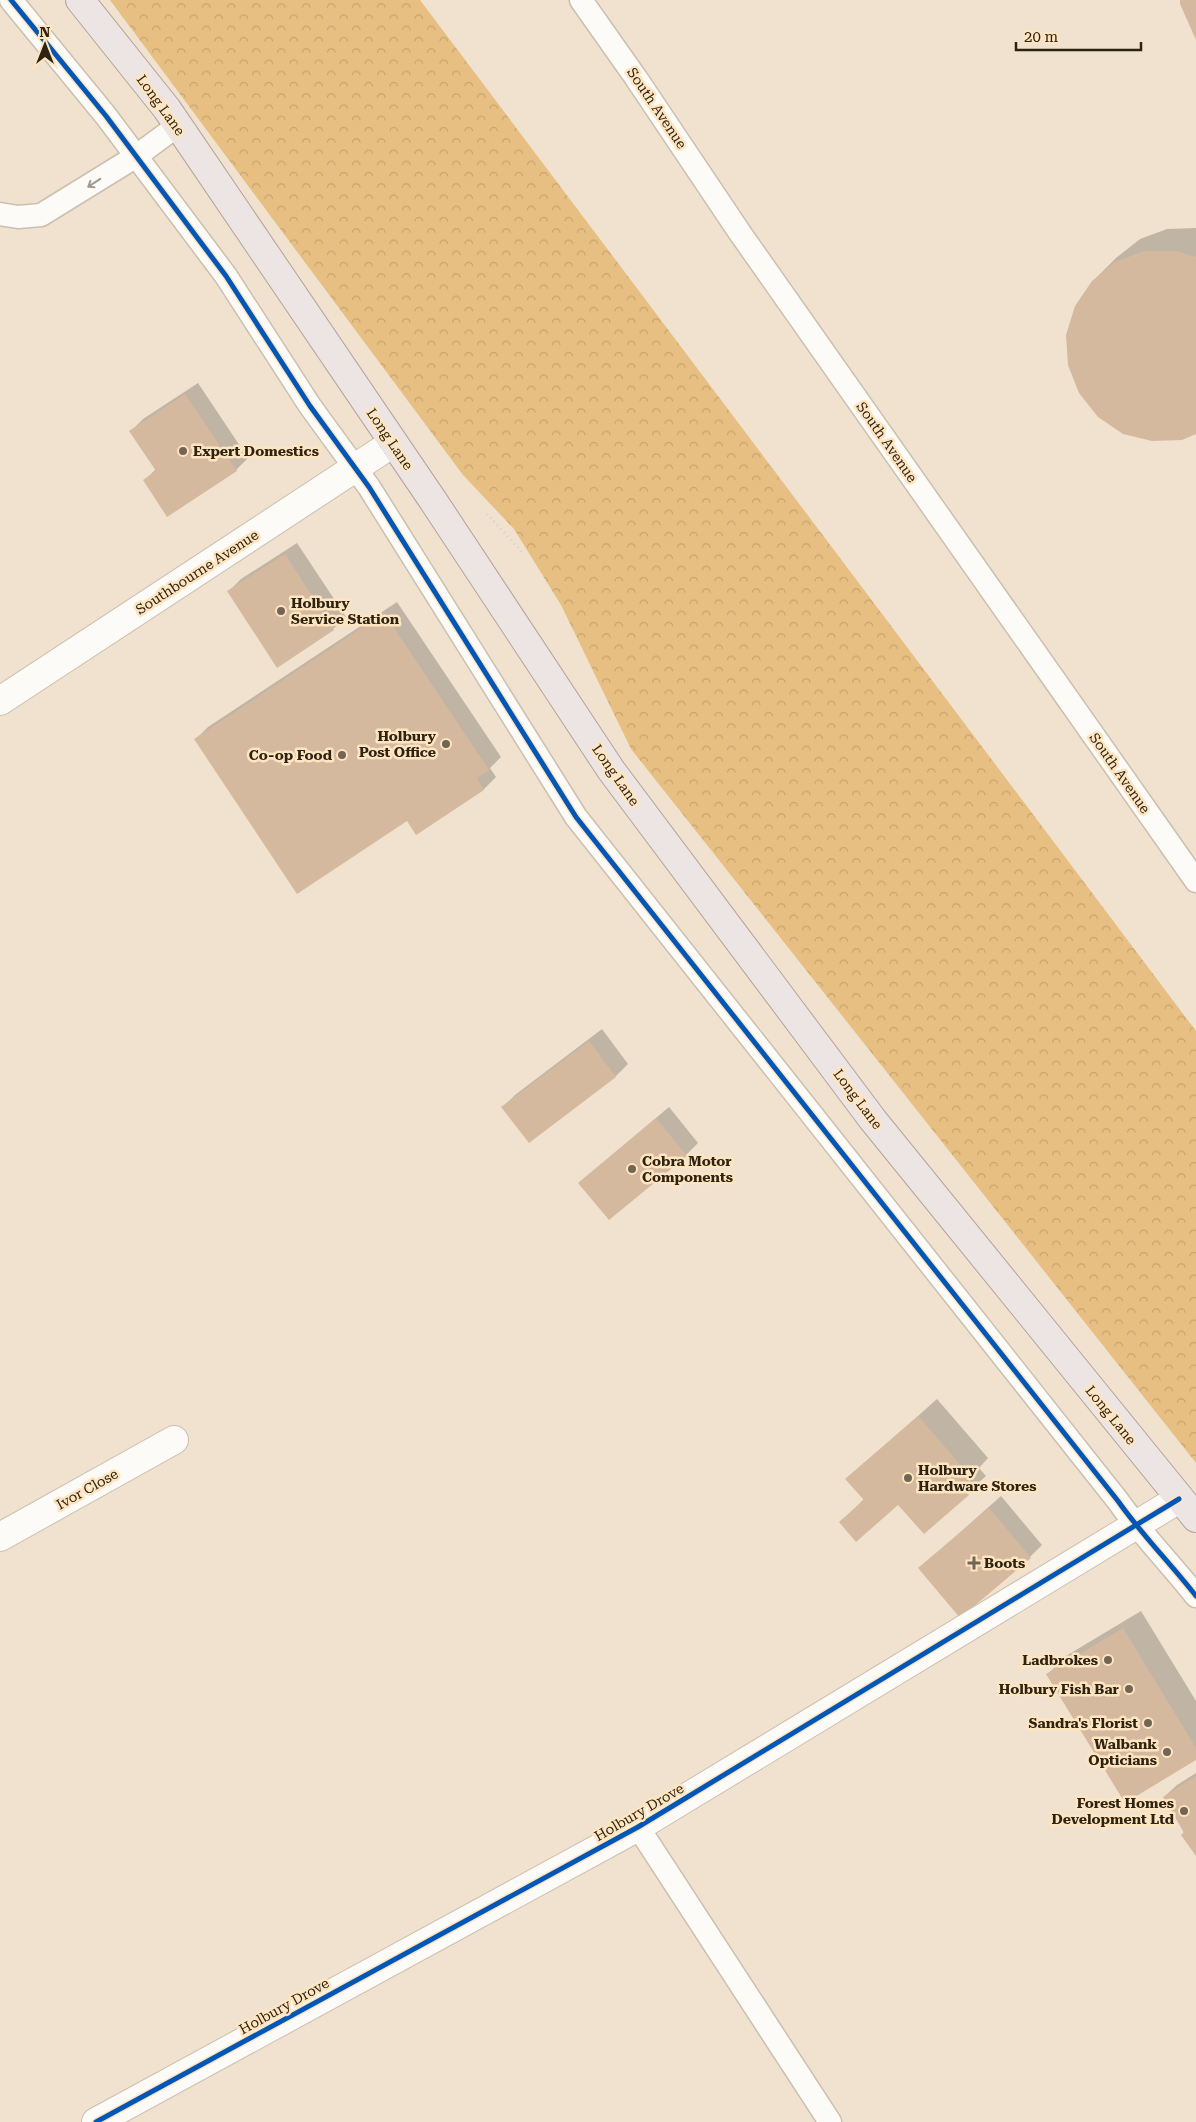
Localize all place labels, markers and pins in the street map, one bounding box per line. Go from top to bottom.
place label: Expert Domestics [193,443,319,459]
marker: Expert Domestics [177,445,189,457]
place label: Holbury Service Station [291,595,400,627]
marker: Holbury Service Station [275,605,287,617]
place label: Holbury Post Office [359,728,437,760]
marker: Holbury Post Office [440,738,452,750]
place label: Co-op Food [249,747,333,763]
marker: Co-op Food [336,749,348,761]
place label: Cobra Motor Components [642,1153,733,1185]
marker: Cobra Motor Components [626,1163,638,1175]
place label: Holbury Hardware Stores [918,1462,1037,1494]
marker: Holbury Hardware Stores [902,1472,914,1484]
place label: Boots [984,1555,1025,1571]
marker: Boots [968,1557,980,1569]
place label: Ladbrokes [1022,1652,1098,1668]
marker: Ladbrokes [1102,1654,1114,1666]
place label: Holbury Fish Bar [999,1681,1120,1697]
marker: Holbury Fish Bar [1123,1683,1135,1695]
place label: Sandra's Florist [1029,1715,1138,1731]
marker: Sandra's Florist [1142,1717,1154,1729]
place label: Walbank Opticians [1088,1736,1157,1768]
marker: Walbank Opticians [1161,1746,1173,1758]
place label: Forest Homes Development Ltd [1051,1795,1175,1827]
marker: Forest Homes Development Ltd [1178,1805,1190,1817]

